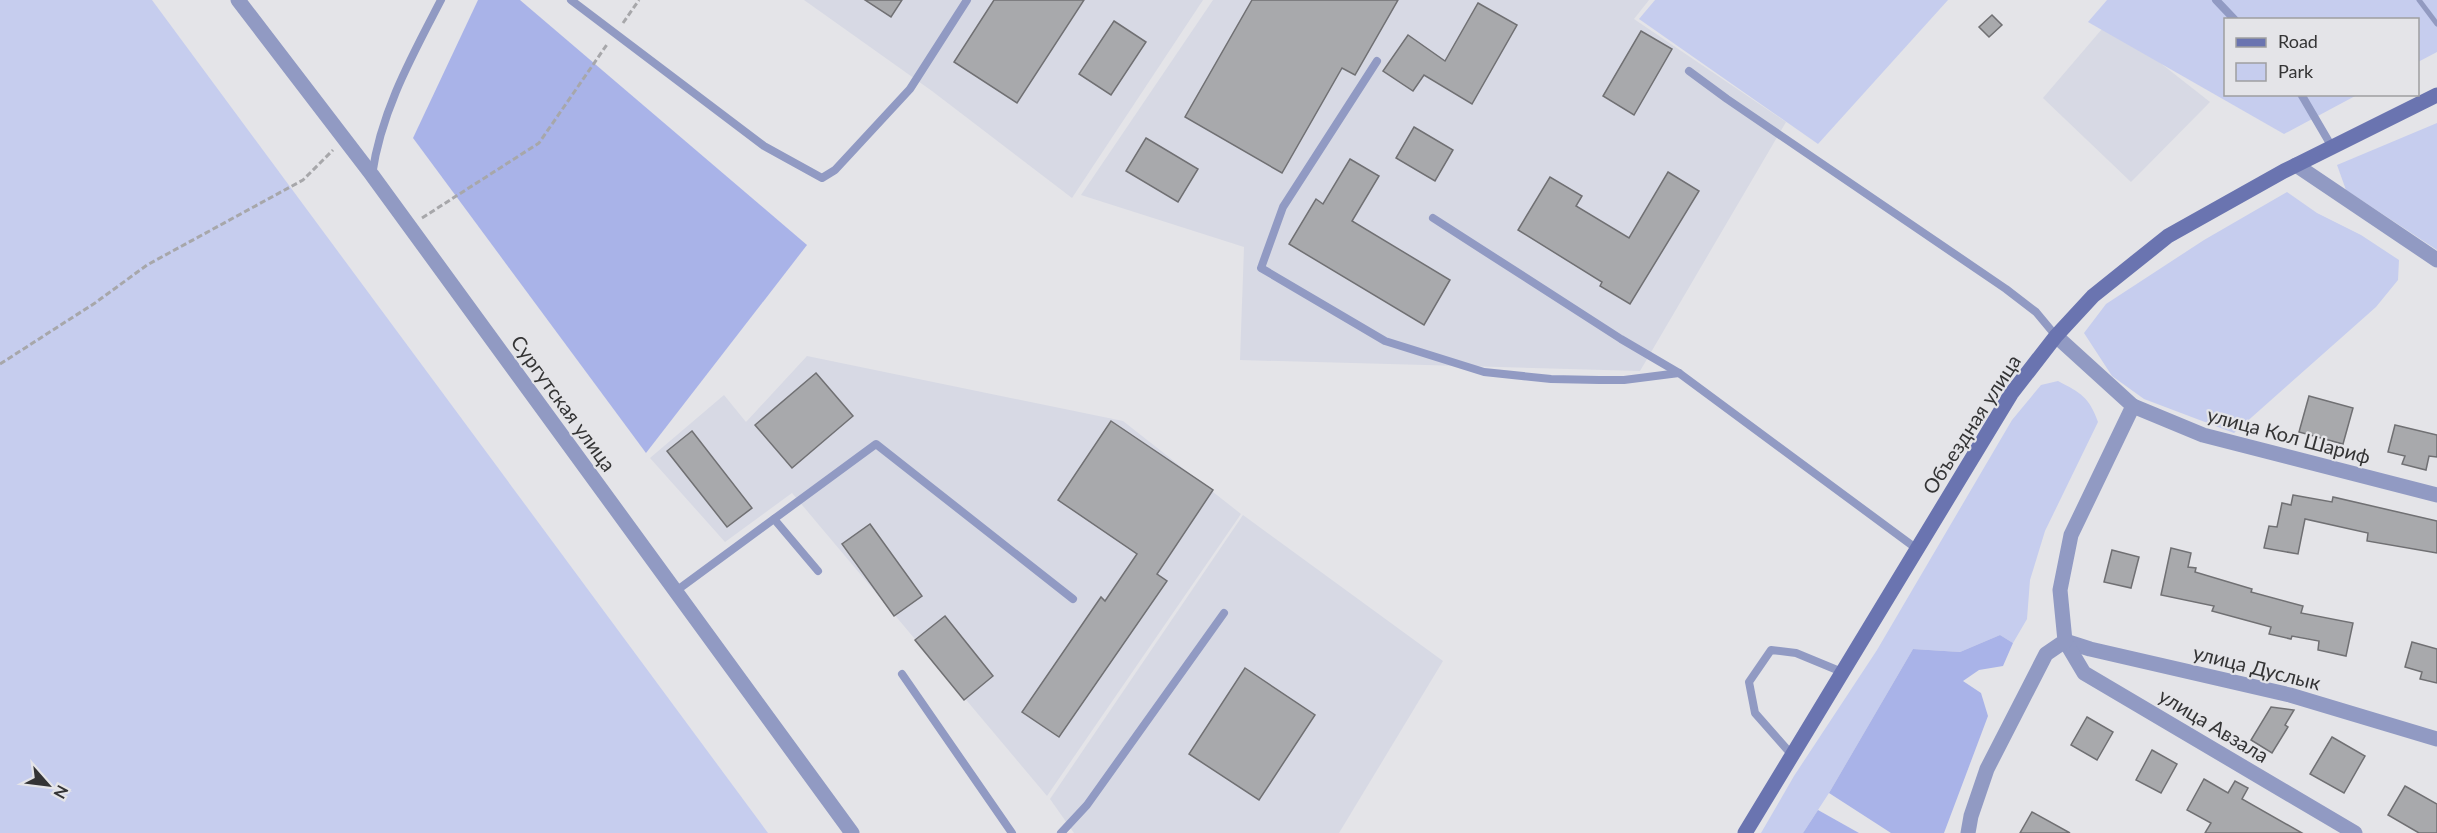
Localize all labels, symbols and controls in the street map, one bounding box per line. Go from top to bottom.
legend [2224,18,2419,96]
text: Road [2278,30,2318,52]
text: Park [2278,60,2314,82]
street label: Сургутская улица [507,330,621,476]
street label: Объездная улица [1917,350,2025,498]
street label: улица Кол Шариф [2205,402,2373,468]
street label: улица Дуслык [2191,640,2324,695]
street label: улица Авзала [2155,683,2273,767]
north arrow [18,755,78,815]
text: N [50,782,73,802]

